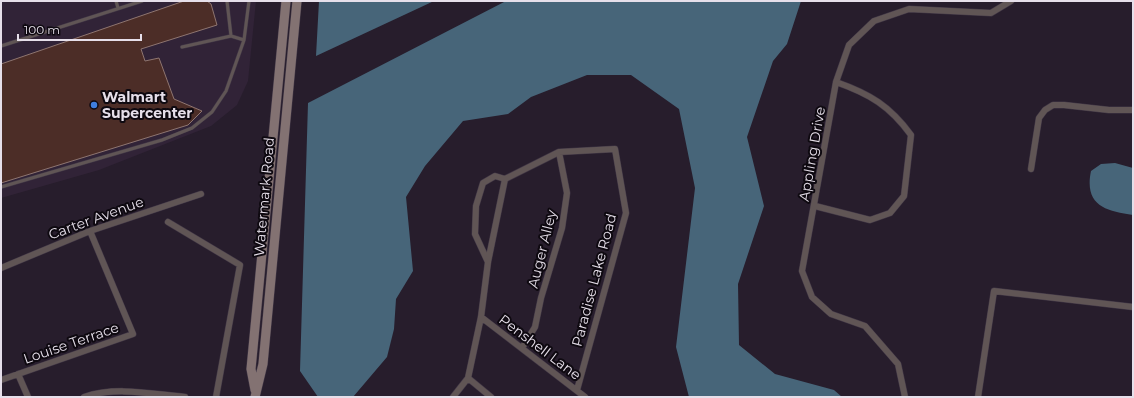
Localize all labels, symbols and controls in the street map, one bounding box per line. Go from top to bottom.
scale bar [18,16,141,42]
text: 100 m [24,22,60,37]
place label: Walmart Supercenter [102,88,192,122]
marker: Walmart Supercenter [89,100,99,110]
street label: Appling Drive [795,105,829,203]
street label: Watermark Road [250,137,278,257]
street label: Carter Avenue [46,192,146,244]
street label: Auger Alley [524,208,561,290]
street label: Paradise Lake Road [568,212,620,348]
street label: Penshell Lane [495,310,585,384]
street label: Louise Terrace [21,318,121,368]

